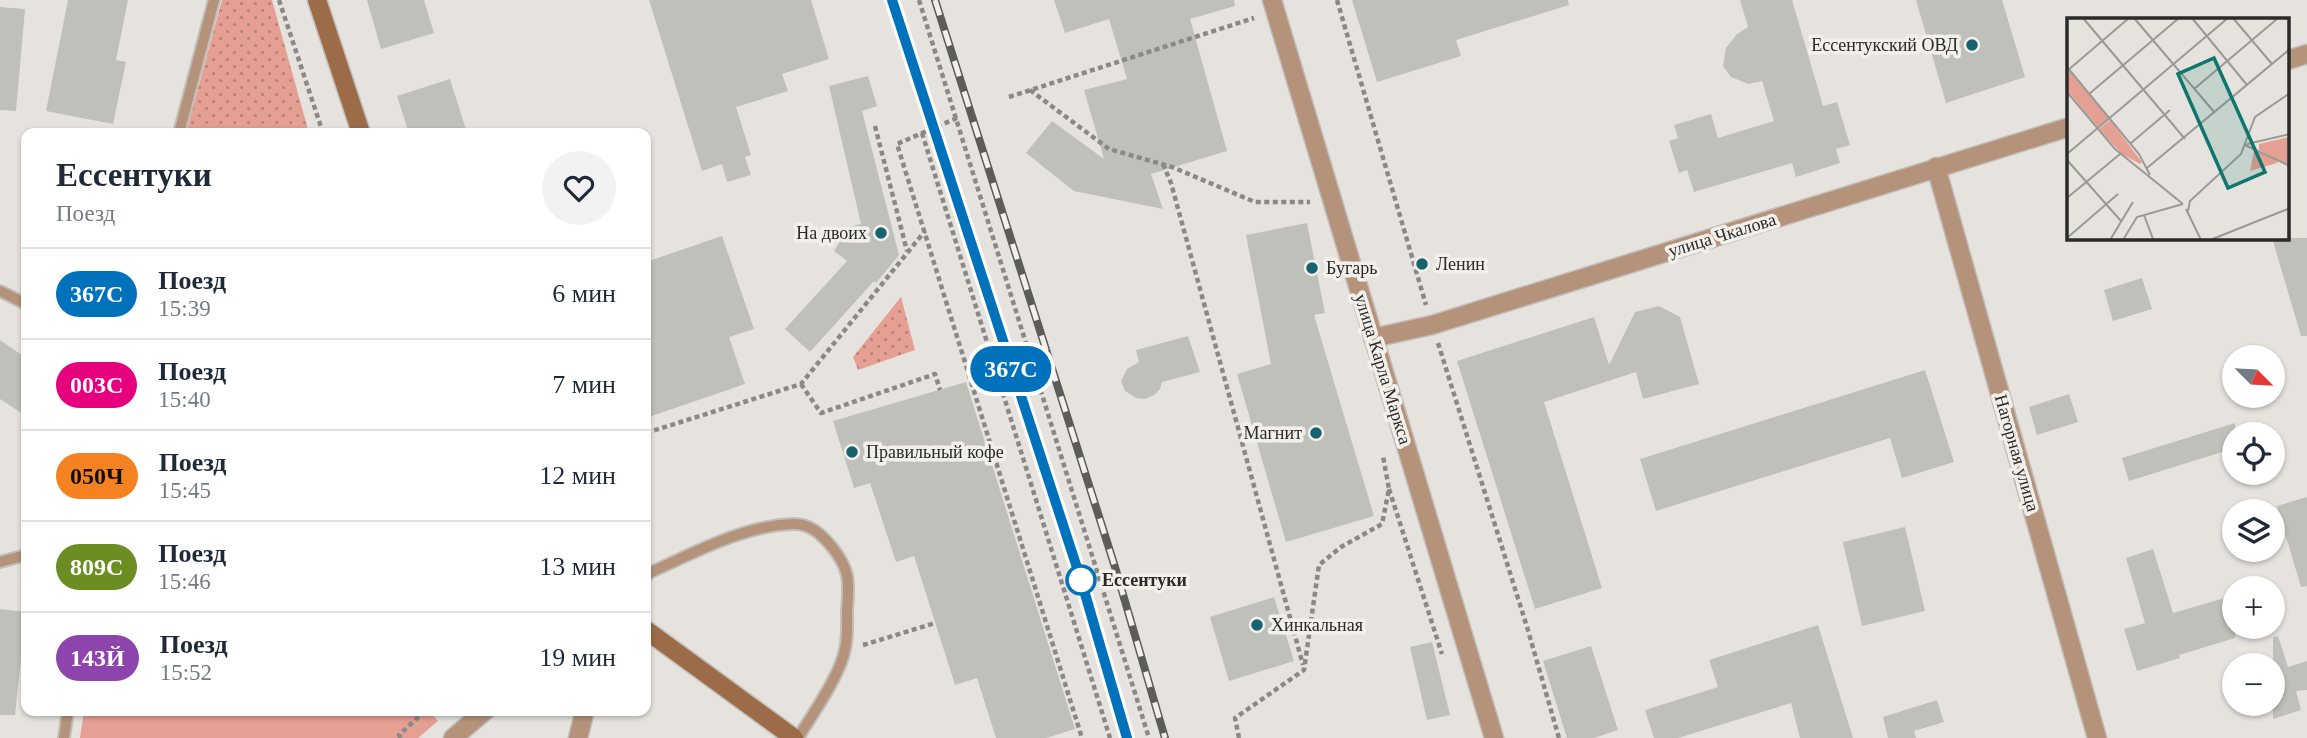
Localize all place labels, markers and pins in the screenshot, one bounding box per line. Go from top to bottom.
place label: Ессентукский ОВД [1811,35,1958,55]
marker: Ессентукский ОВД [1964,37,1980,53]
place label: На двоих [796,223,867,243]
marker: На двоих [873,225,889,241]
place label: Ленин [1436,254,1485,274]
marker: Ленин [1414,256,1430,272]
place label: Бугарь [1326,258,1377,278]
marker: Бугарь [1304,260,1320,276]
place label: Магнит [1243,423,1302,443]
marker: Магнит [1308,425,1324,441]
place label: Правильный кофе [866,442,1004,462]
marker: Правильный кофе [844,444,860,460]
marker: Ессентуки [1066,565,1096,595]
place label: Ессентуки [1102,570,1187,590]
place label: Хинкальная [1271,615,1363,635]
marker: Хинкальная [1249,617,1265,633]

